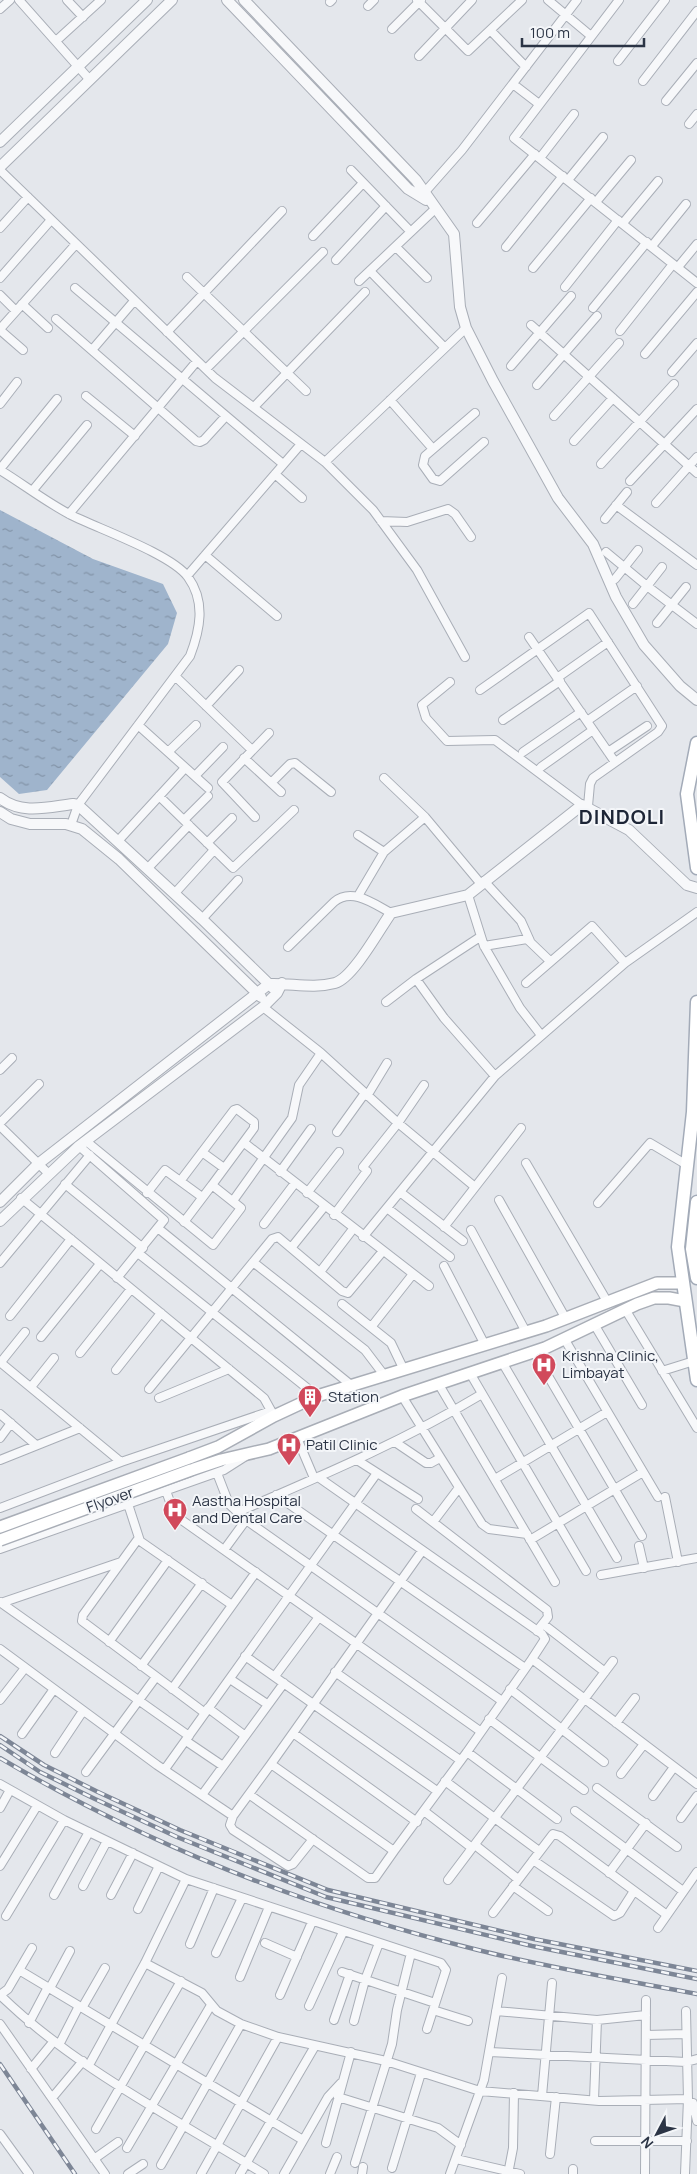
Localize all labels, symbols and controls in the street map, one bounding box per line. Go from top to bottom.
scale bar [522,15,644,47]
text: 100 m [530,22,570,43]
district label: DINDOLI [579,803,665,830]
place label: Krishna Clinic, Limbayat [562,1345,659,1383]
hospital icon: Krishna Clinic, Limbayat [531,1352,557,1386]
building icon: Station [297,1384,323,1418]
place label: Station [328,1386,379,1407]
hospital icon: Patil Clinic [276,1432,302,1466]
place label: Patil Clinic [306,1434,378,1455]
street label: Flyover [83,1481,137,1518]
place label: Aastha Hospital and Dental Care [192,1490,303,1528]
hospital icon: Aastha Hospital and Dental Care [162,1497,188,1531]
north arrow [632,2109,682,2159]
text: N [636,2133,657,2153]

